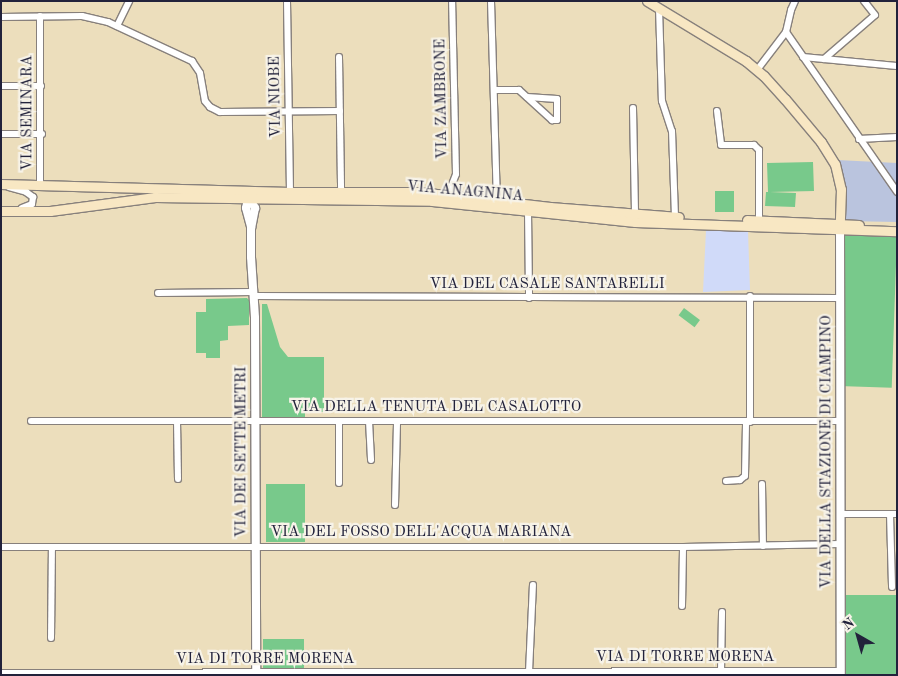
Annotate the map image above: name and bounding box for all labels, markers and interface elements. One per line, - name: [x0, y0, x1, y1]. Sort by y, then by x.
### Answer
- street label: VIA ZAMBRONE: [432, 39, 452, 159]
- street label: VIA SEMINARA: [19, 55, 37, 171]
- street label: VIA NIOBE: [266, 56, 286, 138]
- street label: VIA ANAGNINA: [406, 178, 524, 206]
- street label: VIA DEL CASALE SANTARELLI: [429, 276, 665, 294]
- street label: VIA DELLA STAZIONE DI CIAMPINO: [818, 315, 836, 589]
- street label: VIA DEI SETTE METRI: [233, 366, 251, 538]
- street label: VIA DELLA TENUTA DEL CASALOTTO: [291, 399, 581, 417]
- street label: VIA DEL FOSSO DELL'ACQUA MARIANA: [270, 524, 572, 542]
- north arrow: [833, 611, 883, 661]
- text: N: [840, 615, 857, 633]
- street label: VIA DI TORRE MORENA: [596, 649, 774, 667]
- street label: VIA DI TORRE MORENA: [176, 651, 354, 669]

